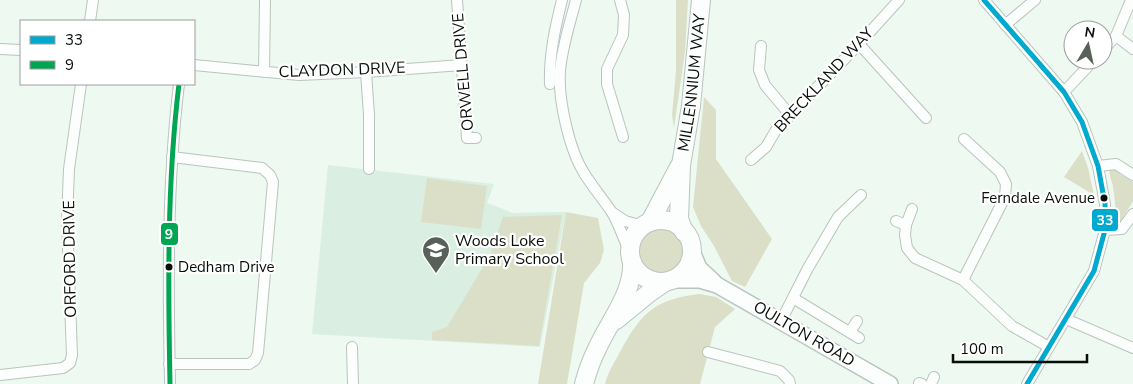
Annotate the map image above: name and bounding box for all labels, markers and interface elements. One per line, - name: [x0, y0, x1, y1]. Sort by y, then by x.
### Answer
- street label: ORWELL DRIVE: [447, 12, 479, 132]
- street label: MILLENNIUM WAY: [672, 12, 711, 153]
- legend: [20, 20, 195, 85]
- north arrow: [1063, 20, 1113, 70]
- street label: BRECKLAND WAY: [769, 22, 879, 137]
- text: N: [1083, 22, 1097, 43]
- text: 33: [65, 30, 83, 50]
- text: 9: [65, 55, 74, 75]
- street label: CLAYDON DRIVE: [278, 57, 406, 83]
- place label: Ferndale Avenue: [981, 188, 1095, 208]
- marker: Ferndale Avenue: [1099, 193, 1109, 203]
- street label: ORFORD DRIVE: [58, 200, 82, 318]
- line badge: 33: [1091, 208, 1119, 232]
- text: 33: [1097, 211, 1113, 230]
- line badge: 9: [160, 222, 179, 246]
- text: 9: [165, 225, 173, 244]
- place label: Woods Loke Primary School: [455, 230, 564, 270]
- school or university icon: Woods Loke Primary School: [421, 235, 451, 274]
- place label: Dedham Drive: [178, 257, 275, 277]
- marker: Dedham Drive: [164, 262, 174, 272]
- street label: OULTON ROAD: [749, 296, 859, 372]
- scale bar: [953, 332, 1087, 364]
- text: 100 m: [960, 339, 1004, 359]

